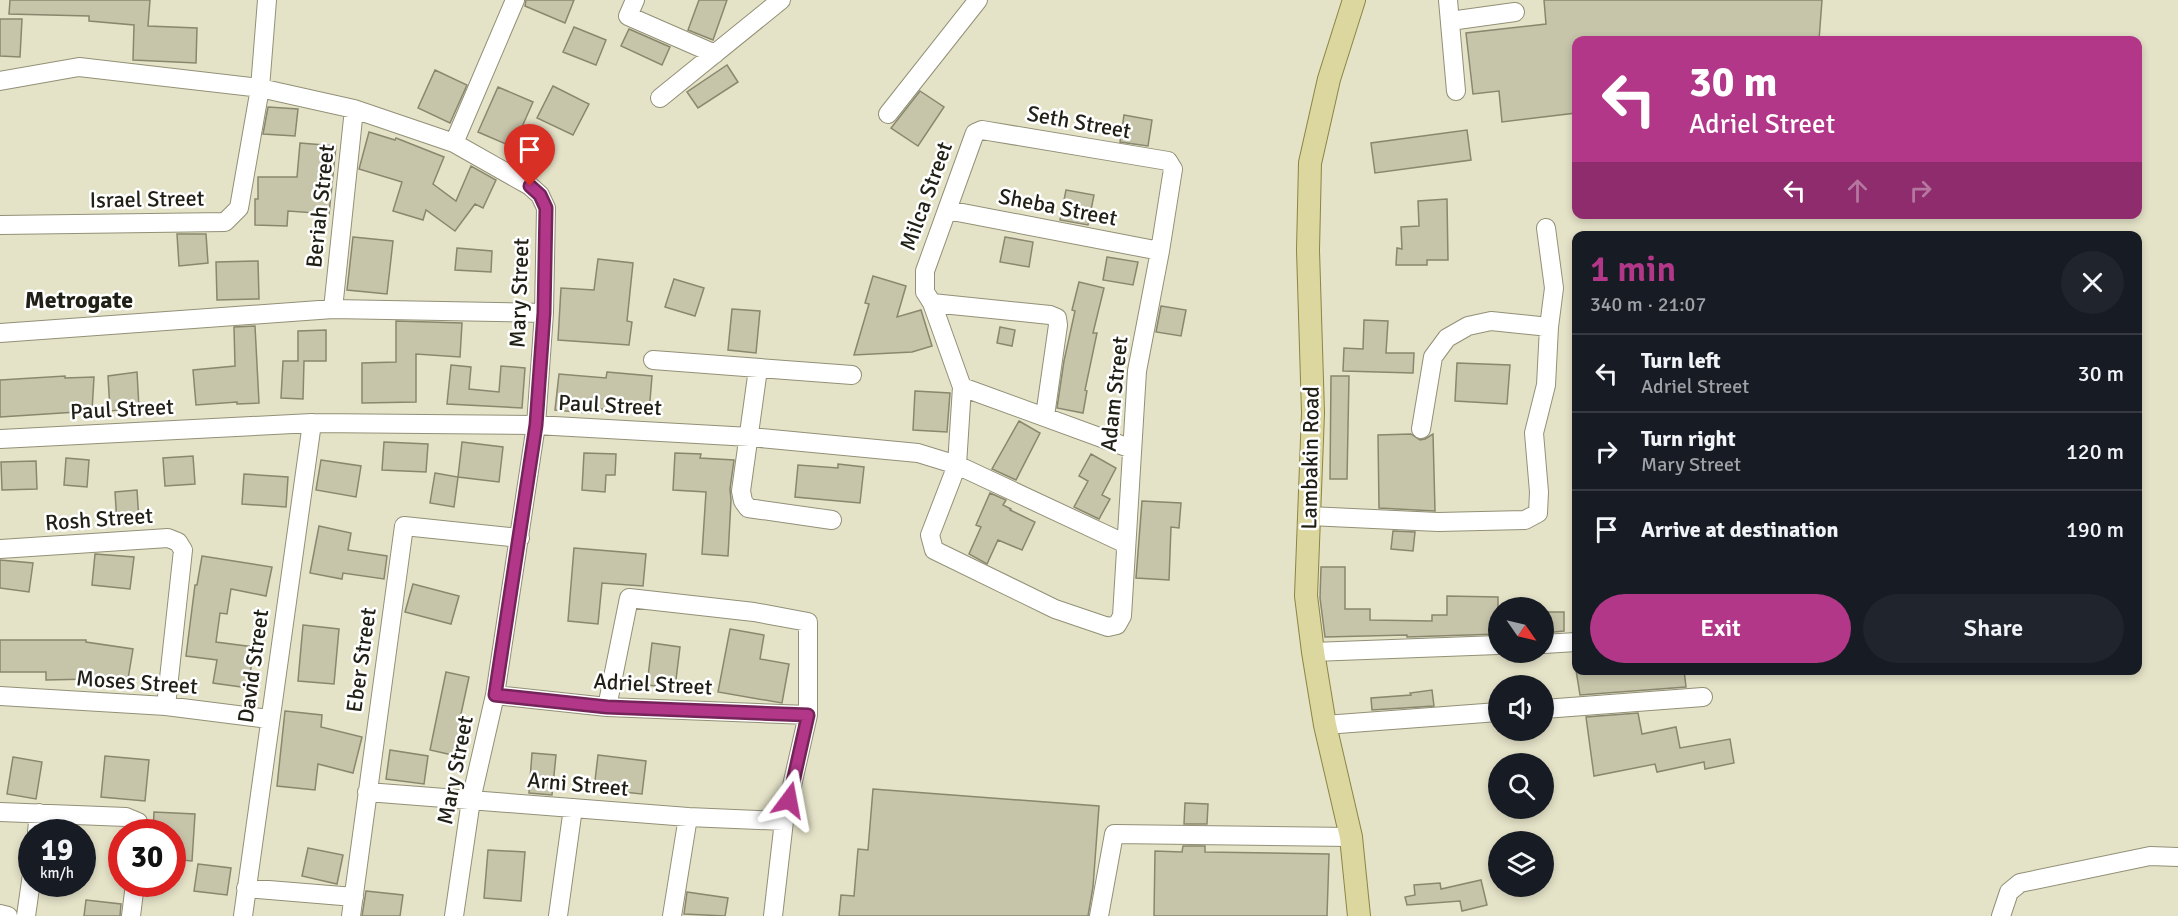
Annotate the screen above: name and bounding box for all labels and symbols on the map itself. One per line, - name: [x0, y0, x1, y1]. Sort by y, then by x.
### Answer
- street label: Seth Street: [1025, 100, 1133, 144]
- pin: [504, 124, 555, 186]
- street label: Milca Street: [894, 138, 958, 254]
- street label: Beriah Street: [300, 143, 340, 269]
- street label: Sheba Street: [996, 182, 1120, 232]
- street label: Israel Street: [89, 184, 205, 213]
- street label: Mary Street: [504, 237, 534, 348]
- district label: Metrogate: [25, 285, 133, 315]
- street label: Adam Street: [1095, 335, 1134, 453]
- street label: Lambakin Road: [1295, 386, 1325, 530]
- street label: Paul Street: [557, 389, 663, 421]
- street label: Paul Street: [69, 393, 175, 425]
- street label: Rosh Street: [44, 502, 154, 536]
- north arrow: [1488, 597, 1554, 663]
- street label: Eber Street: [340, 606, 382, 714]
- street label: David Street: [232, 607, 274, 725]
- street label: Moses Street: [75, 664, 199, 700]
- street label: Adriel Street: [593, 667, 713, 701]
- street label: Mary Street: [431, 713, 479, 827]
- street label: Arni Street: [526, 766, 630, 802]
- position arrow: [757, 768, 821, 832]
- speed limit sign: 30: [108, 819, 186, 897]

